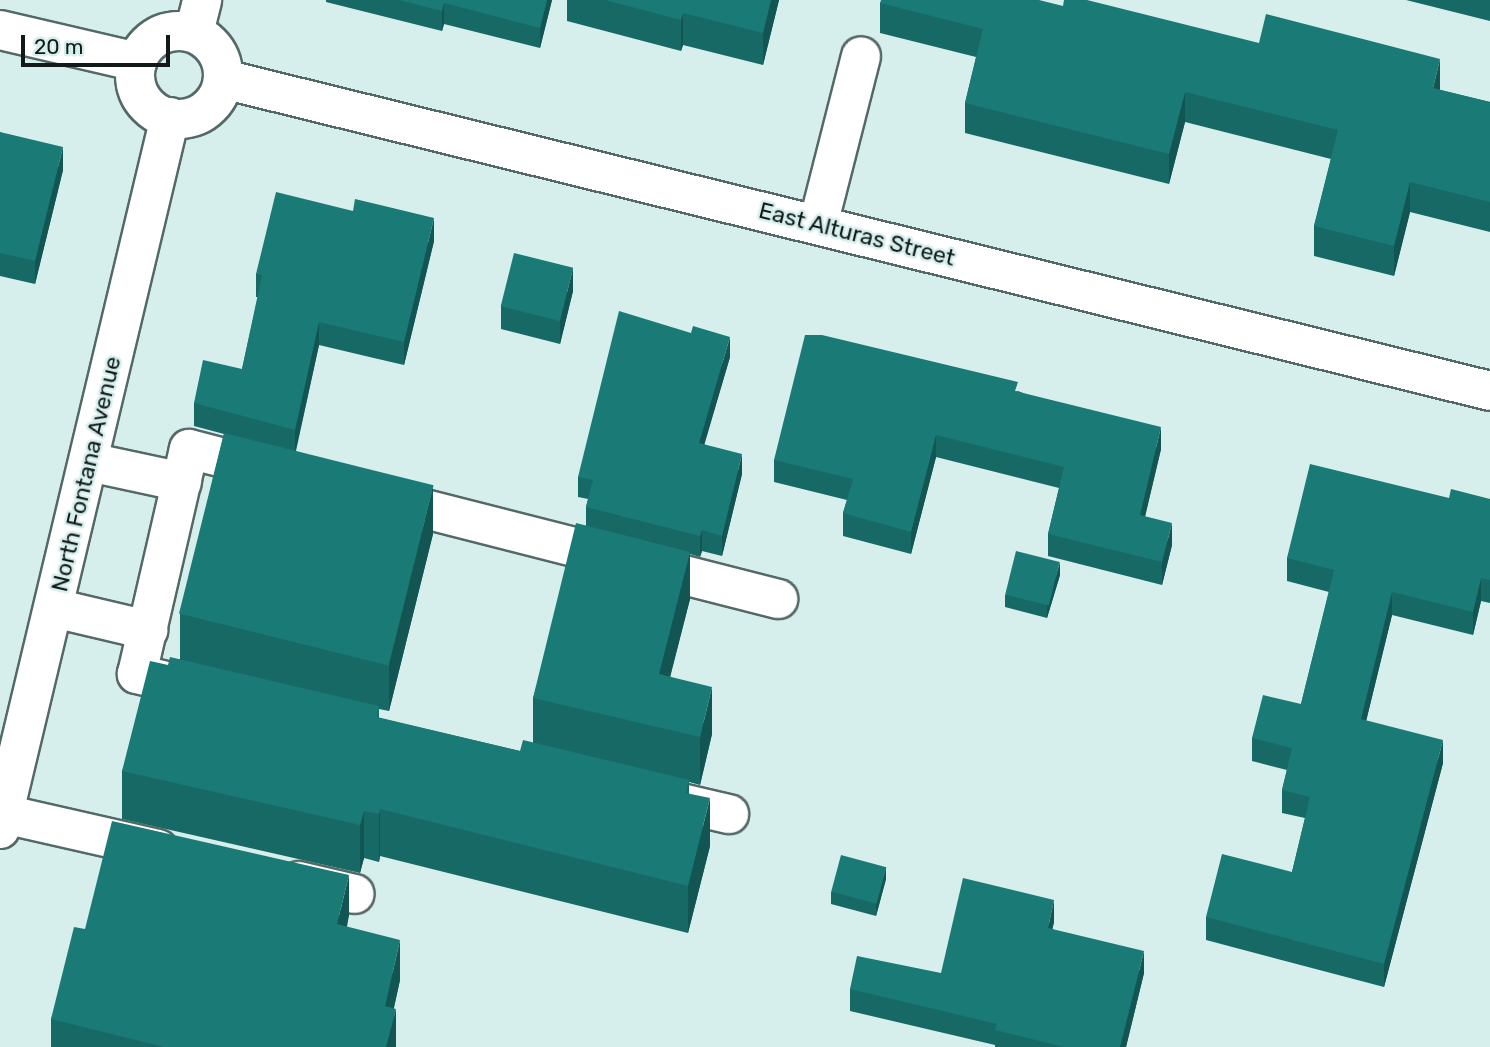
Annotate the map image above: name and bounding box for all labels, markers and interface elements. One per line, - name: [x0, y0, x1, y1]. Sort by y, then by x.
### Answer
- scale bar: [24, 21, 173, 65]
- text: 20 m: [34, 34, 83, 59]
- street label: East Alturas Street: [756, 196, 958, 272]
- street label: North Fontana Avenue: [45, 353, 127, 595]

